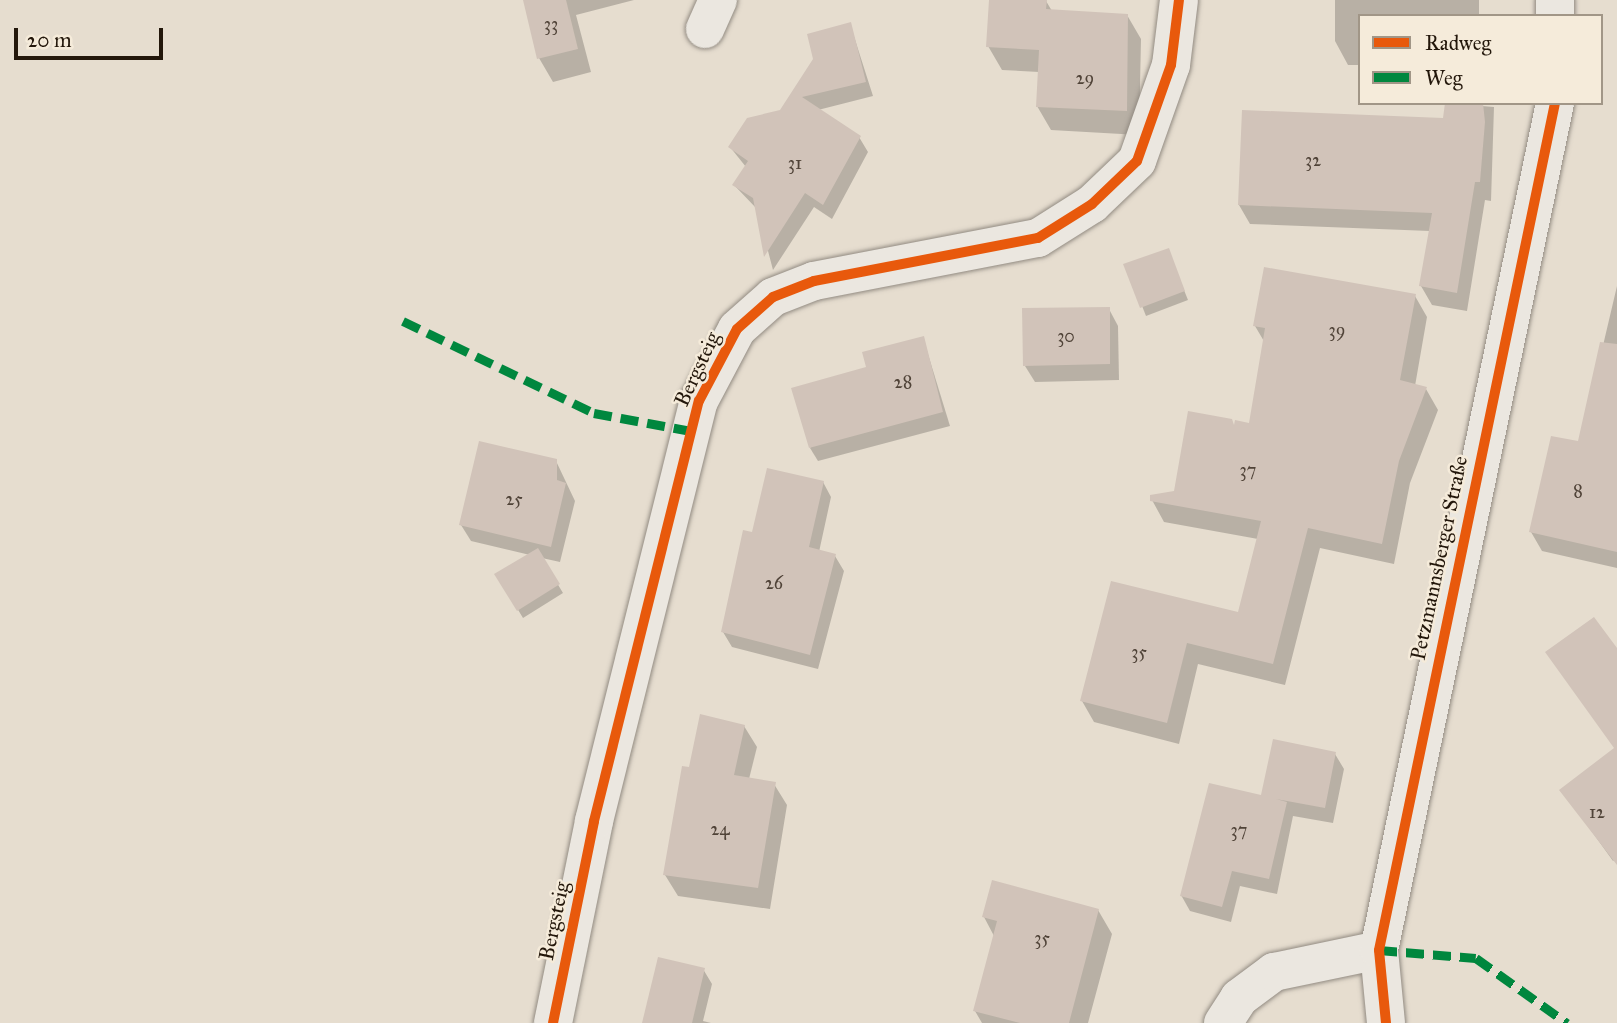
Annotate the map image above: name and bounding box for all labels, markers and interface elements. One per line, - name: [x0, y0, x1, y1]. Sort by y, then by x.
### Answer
- house number: 33: [544, 13, 558, 35]
- scale bar: [18, 14, 166, 58]
- legend: [1358, 14, 1603, 105]
- text: 20 m: [27, 27, 72, 53]
- text: Radweg: [1425, 30, 1491, 56]
- text: Weg: [1425, 65, 1463, 91]
- house number: 29: [1076, 67, 1094, 89]
- house number: 32: [1305, 149, 1321, 171]
- house number: 31: [788, 152, 802, 174]
- house number: 39: [1329, 319, 1345, 341]
- house number: 30: [1057, 325, 1075, 347]
- street label: Bergsteig: [669, 328, 725, 410]
- house number: 28: [894, 371, 912, 393]
- street label: Petzmannsberger Straße: [1405, 454, 1473, 662]
- house number: 37: [1240, 459, 1256, 481]
- house number: 8: [1573, 480, 1583, 502]
- house number: 25: [505, 488, 523, 510]
- house number: 26: [765, 572, 783, 594]
- house number: 35: [1131, 641, 1147, 663]
- house number: 12: [1589, 801, 1605, 823]
- house number: 24: [711, 818, 729, 840]
- house number: 37: [1231, 819, 1247, 841]
- street label: Bergsteig: [533, 879, 575, 963]
- house number: 35: [1034, 927, 1050, 949]

